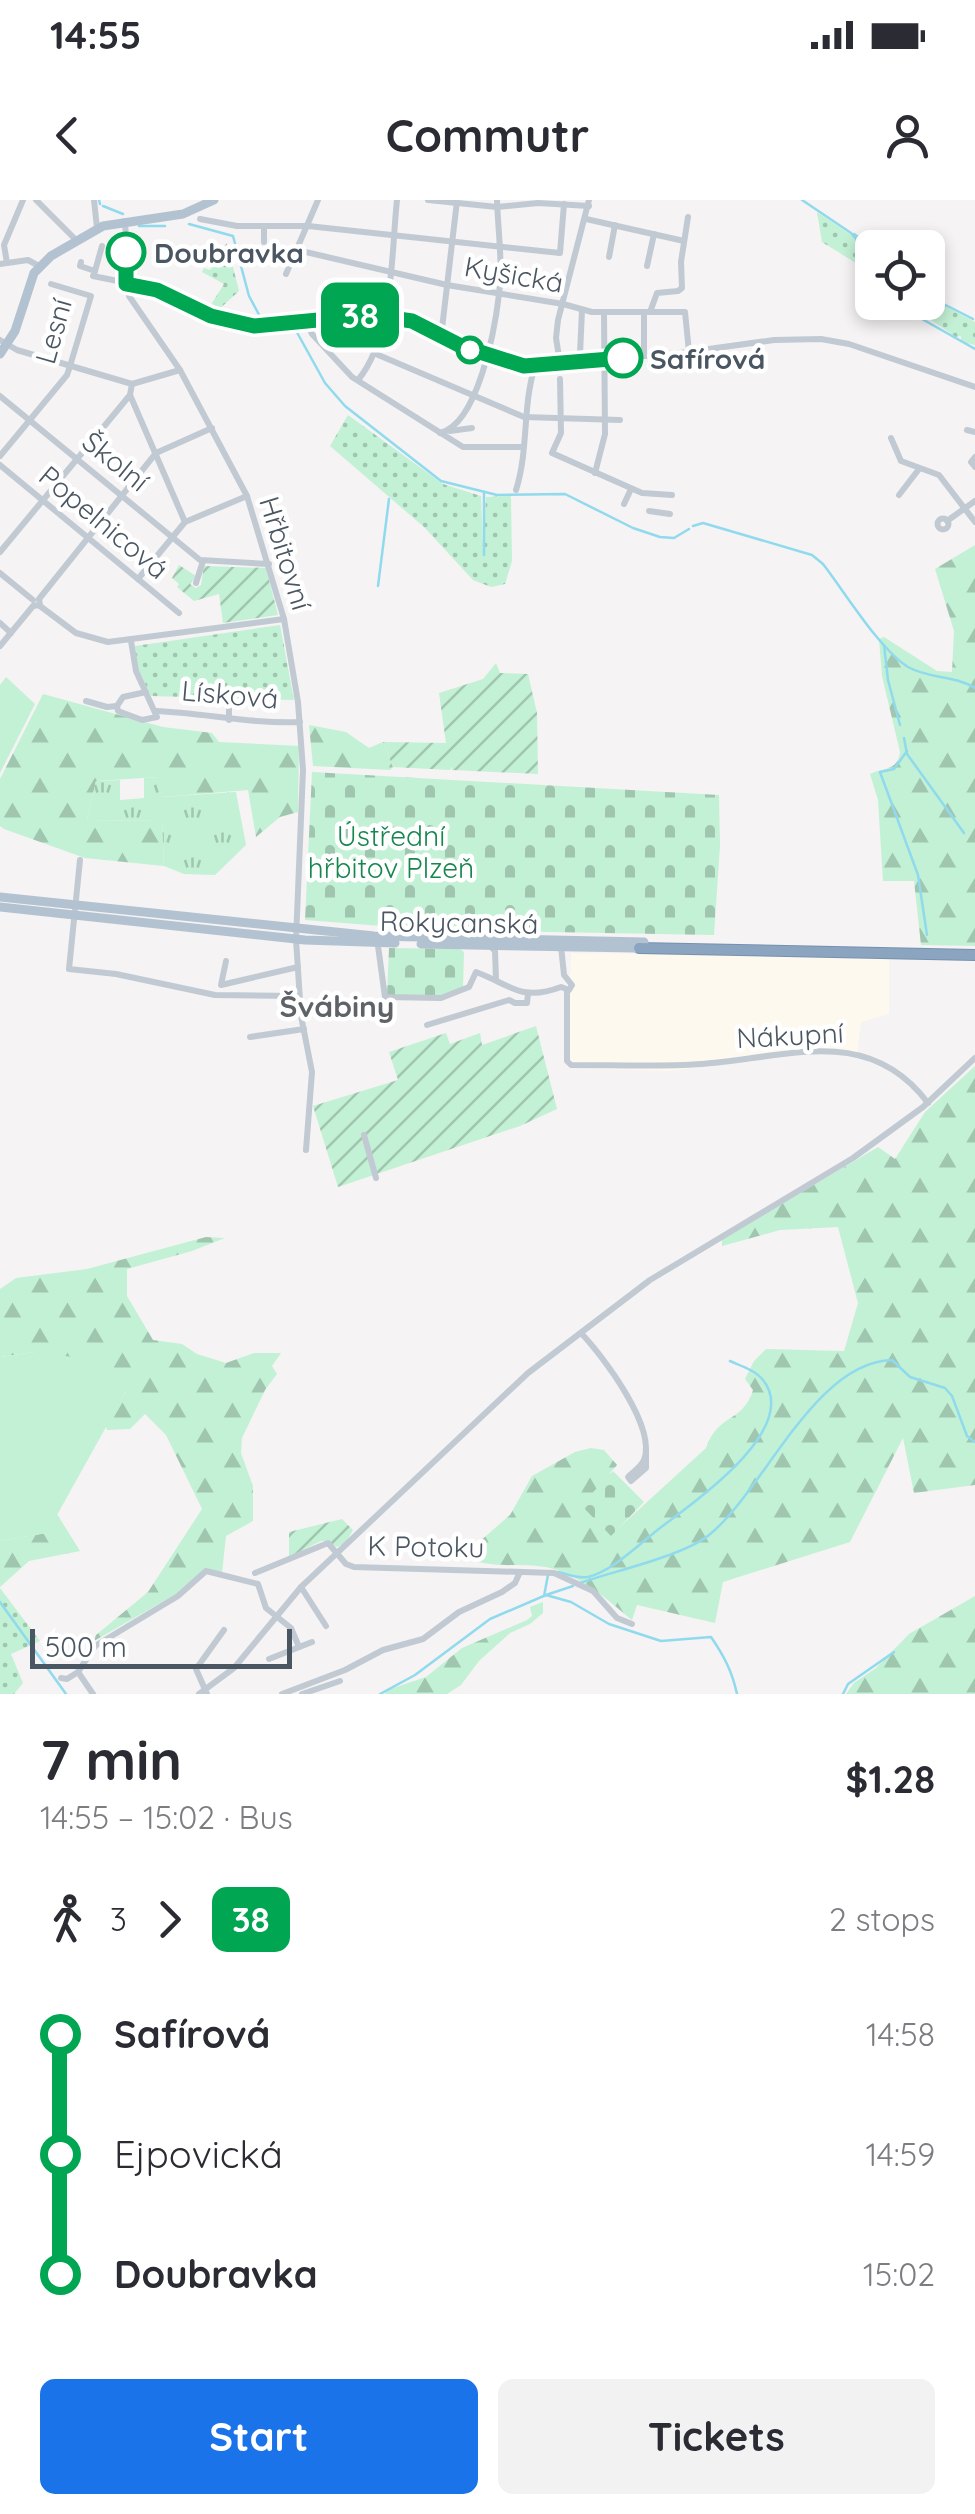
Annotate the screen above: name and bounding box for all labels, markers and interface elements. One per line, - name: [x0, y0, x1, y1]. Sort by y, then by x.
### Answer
- text: 14:55: [50, 11, 141, 59]
- text: Commutr: [386, 107, 589, 163]
- icon: back: [40, 108, 95, 163]
- icon: person: [880, 108, 935, 163]
- map controls: [855, 230, 945, 320]
- button: locate: [855, 230, 945, 320]
- marker: Doubravka: [107, 233, 145, 271]
- place label: Doubravka: [154, 235, 304, 270]
- street label: Kyšická: [462, 248, 566, 300]
- line badge: 38: [315, 282, 405, 348]
- text: 38: [341, 293, 379, 337]
- street label: Lesní: [27, 294, 79, 368]
- unlabelled marker: [457, 337, 483, 363]
- marker: Safírová: [604, 339, 642, 377]
- place label: Safírová: [650, 341, 765, 376]
- street label: Školní: [76, 424, 156, 498]
- street label: Popelnicová: [32, 458, 176, 586]
- street label: Hřbitovní: [252, 492, 320, 614]
- street label: Lísková: [180, 672, 280, 716]
- park label: Ústřední hřbitov Plzeň: [308, 818, 474, 885]
- street label: Rokycanská: [379, 903, 539, 941]
- district label: Švábiny: [280, 987, 394, 1025]
- street label: Nákupní: [736, 1015, 844, 1055]
- street label: K Potoku: [367, 1527, 485, 1565]
- scale bar: [30, 1624, 292, 1668]
- text: 500 m: [45, 1629, 127, 1664]
- text: 7 min: [40, 1725, 182, 1794]
- text: $1.28: [846, 1755, 935, 1803]
- text: 14:55 – 15:02 · Bus: [40, 1797, 293, 1837]
- icon: walk: [40, 1892, 95, 1947]
- icon: forward: [142, 1892, 197, 1947]
- text: 38: [232, 1897, 270, 1941]
- text: 3: [110, 1899, 127, 1939]
- text: 2 stops: [829, 1899, 935, 1939]
- text: Safírová: [114, 2010, 270, 2058]
- text: 14:58: [866, 2014, 935, 2054]
- text: Ejpovická: [114, 2130, 283, 2178]
- text: 14:59: [865, 2134, 935, 2174]
- text: Doubravka: [114, 2250, 318, 2298]
- text: 15:02: [863, 2254, 935, 2294]
- button: Start: [40, 2379, 478, 2494]
- button: Tickets: [498, 2379, 935, 2494]

